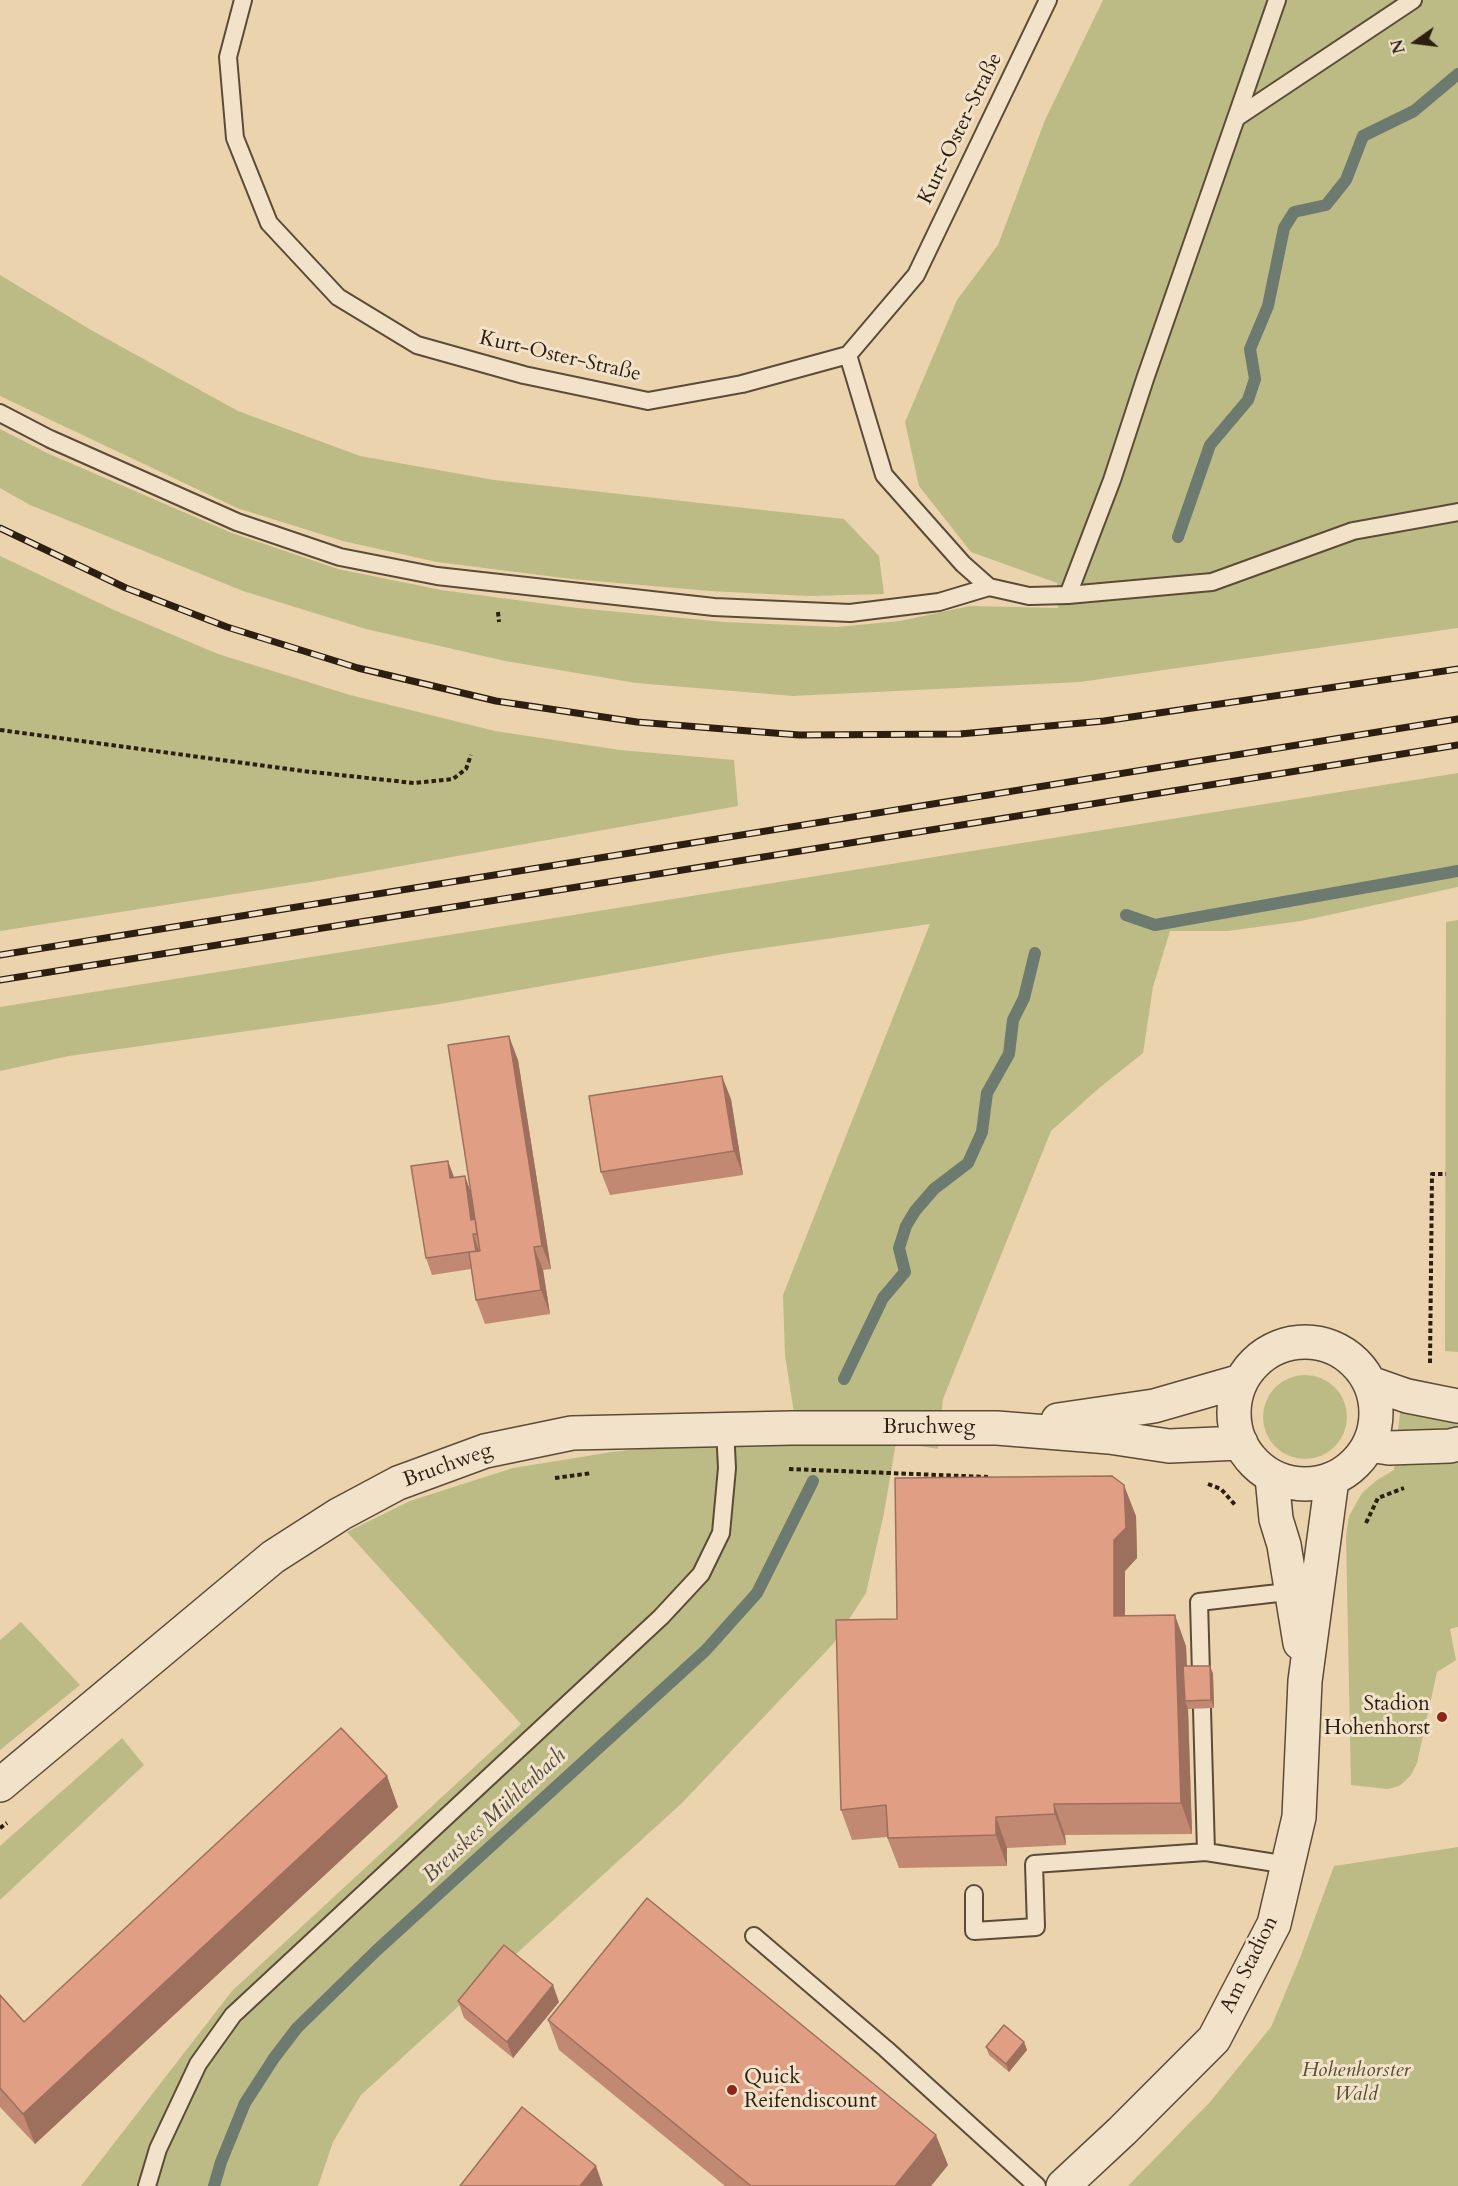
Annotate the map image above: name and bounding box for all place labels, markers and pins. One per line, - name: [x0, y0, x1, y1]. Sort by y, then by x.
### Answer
- place label: Stadion Hohenhorst: [1324, 1692, 1430, 1742]
- marker: Stadion Hohenhorst: [1435, 1710, 1449, 1724]
- place label: Quick Reifendiscount: [744, 2065, 877, 2115]
- marker: Quick Reifendiscount: [725, 2083, 739, 2097]

